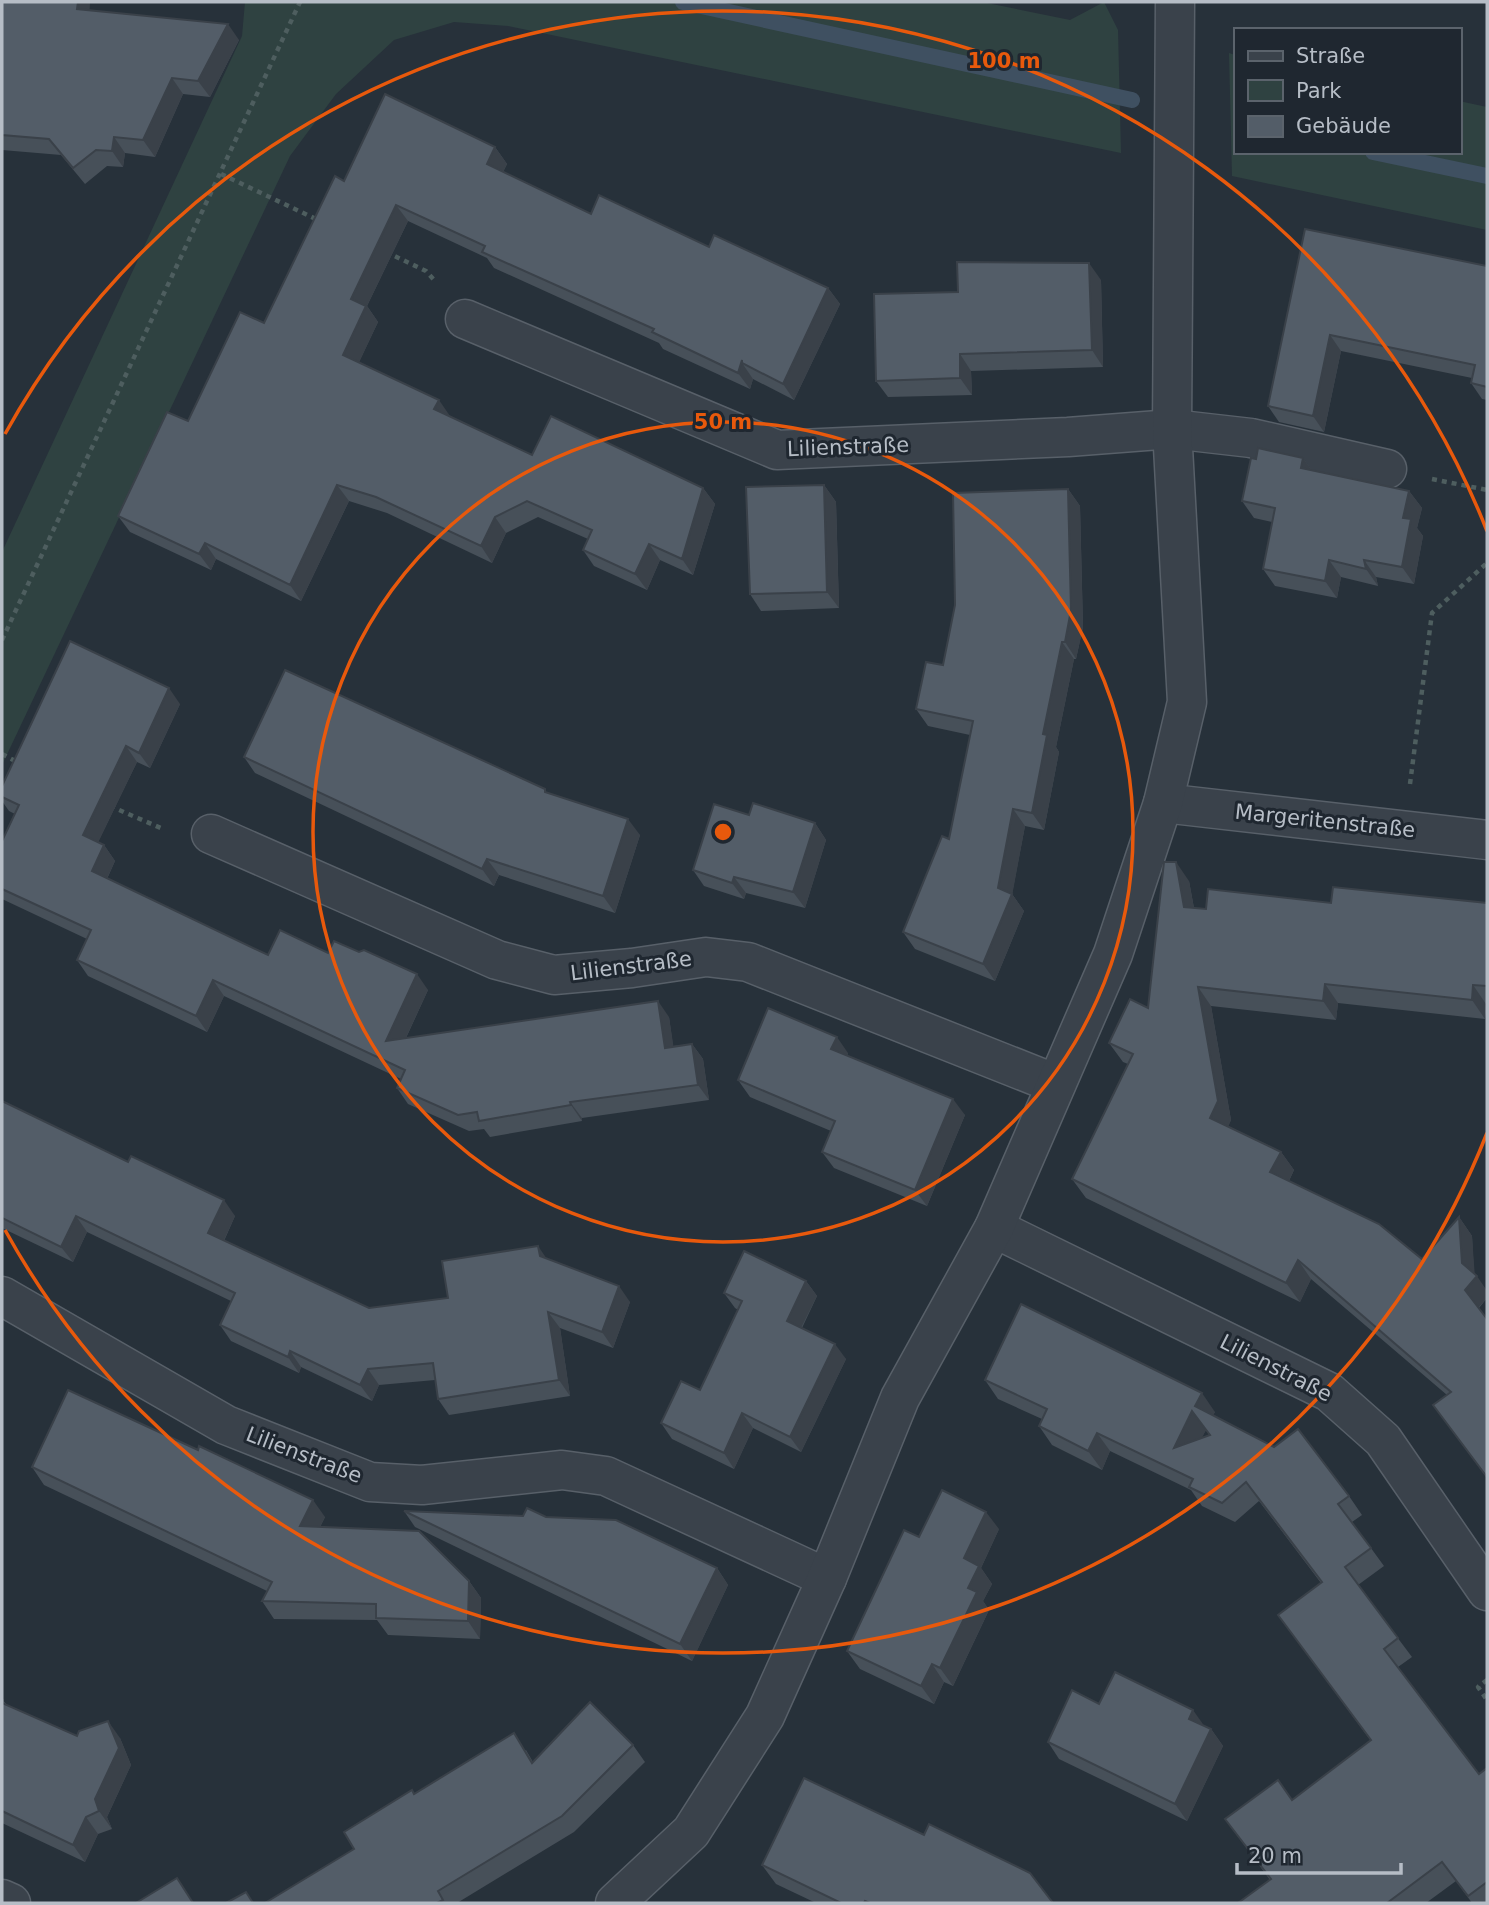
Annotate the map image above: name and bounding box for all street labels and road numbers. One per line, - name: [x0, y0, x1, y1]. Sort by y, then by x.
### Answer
- street label: Lilienstraße: [786, 433, 910, 461]
- street label: Margeritenstraße: [1234, 800, 1416, 842]
- street label: Lilienstraße: [569, 947, 693, 985]
- street label: Lilienstraße: [1216, 1330, 1336, 1406]
- street label: Lilienstraße: [243, 1422, 365, 1488]

